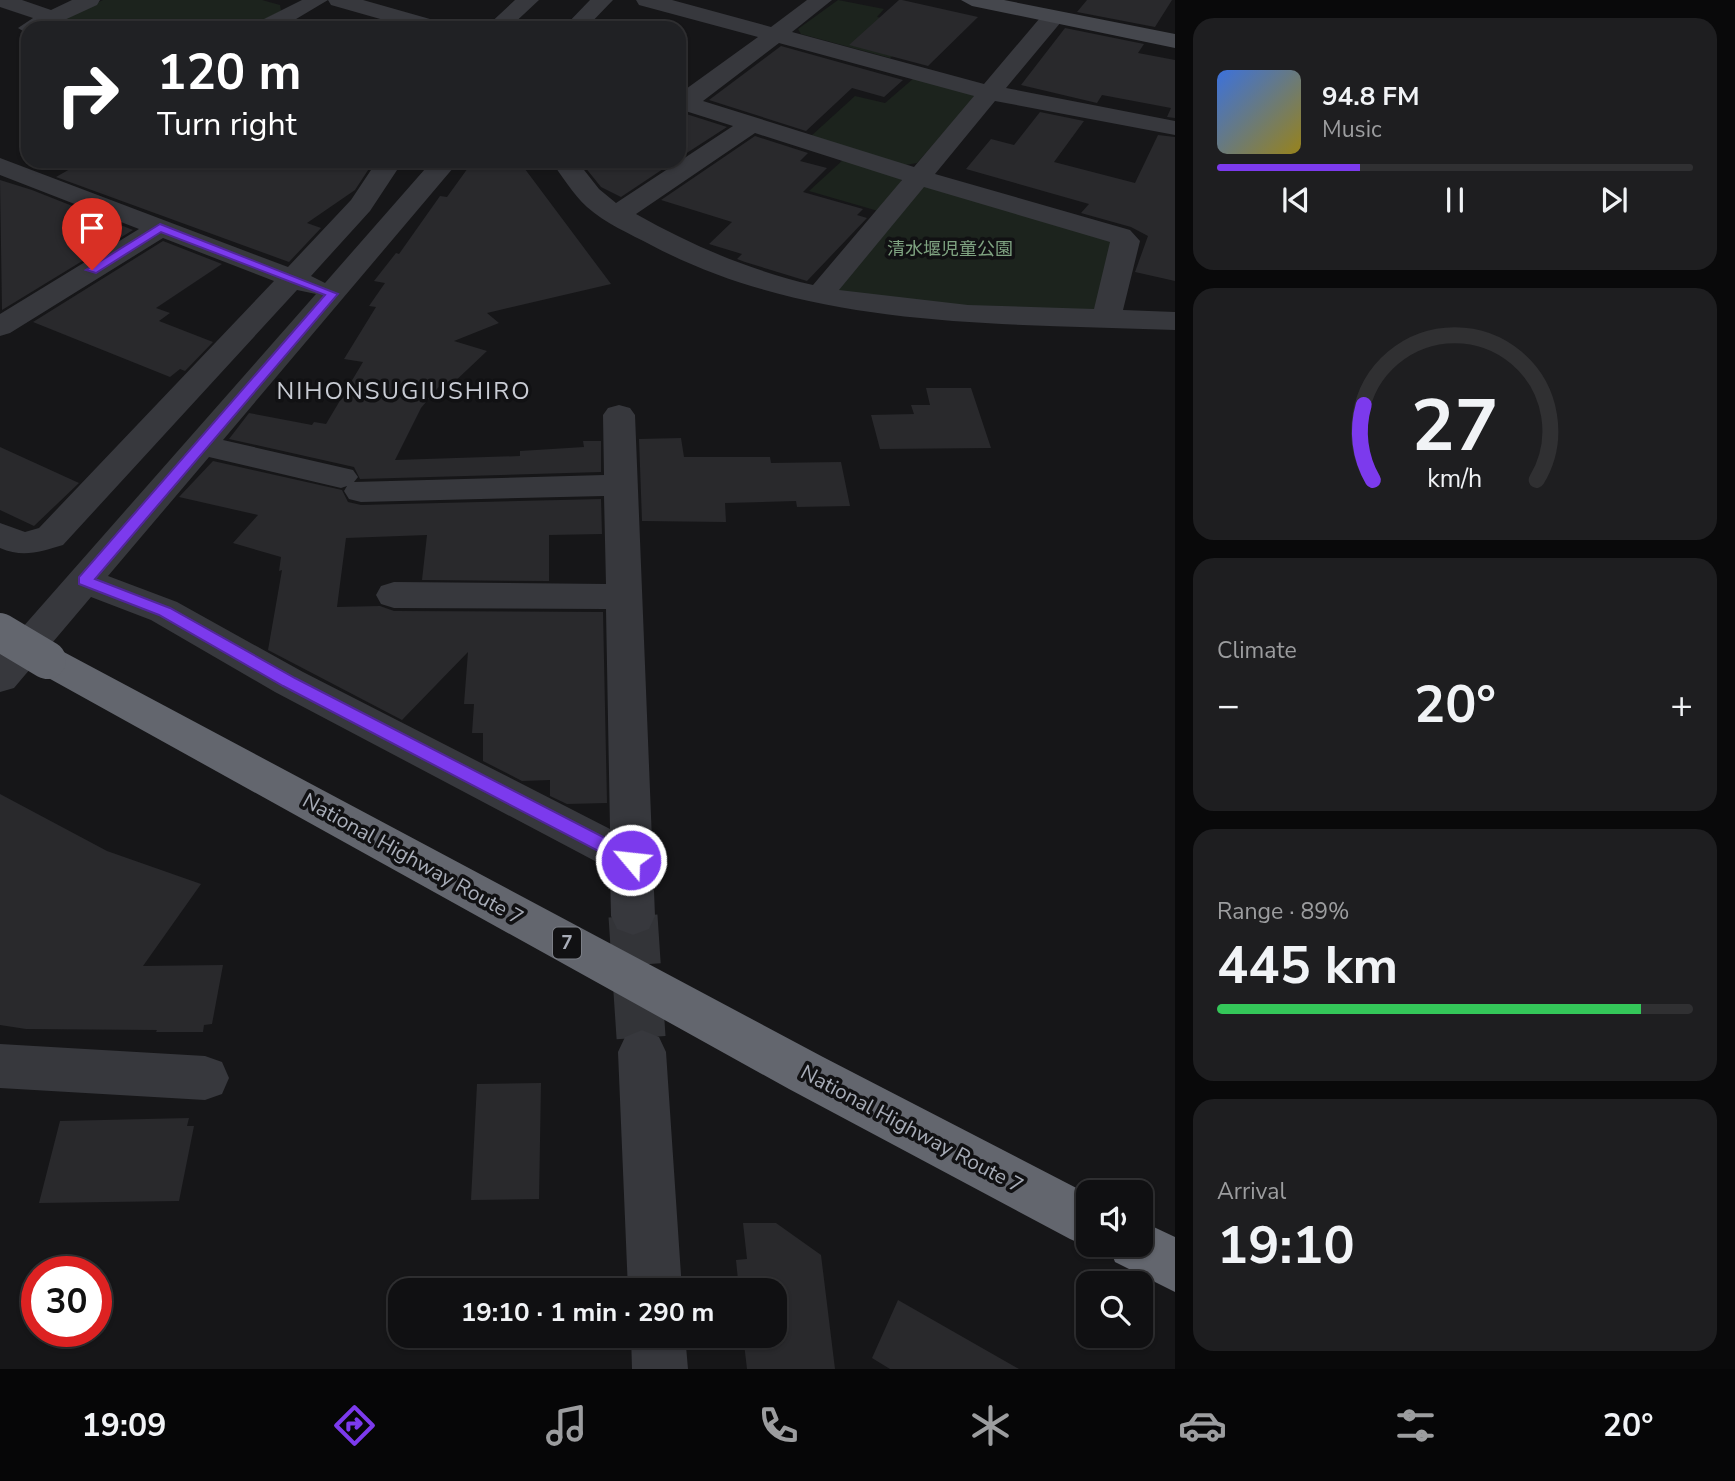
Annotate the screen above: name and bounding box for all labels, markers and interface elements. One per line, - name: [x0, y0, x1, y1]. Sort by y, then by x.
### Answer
- text: 120 m: [157, 39, 301, 106]
- icon: right: [42, 49, 133, 140]
- text: 94.8 FM: [1322, 79, 1419, 114]
- text: Turn right: [157, 103, 297, 146]
- text: Music: [1322, 114, 1382, 145]
- icon: previous: [1277, 181, 1315, 219]
- icon: pause: [1436, 181, 1474, 219]
- icon: next: [1595, 181, 1633, 219]
- pin: [62, 198, 122, 270]
- icon: arrive: [73, 209, 111, 247]
- park label: 清水堰児童公園: [887, 237, 1013, 261]
- district label: NIHONSUGIUSHIRO: [276, 375, 532, 407]
- text: 27: [1411, 377, 1499, 477]
- text: km/h: [1427, 462, 1483, 496]
- text: Climate: [1217, 635, 1297, 666]
- text: 20°: [1414, 669, 1496, 740]
- text: −: [1217, 680, 1240, 731]
- text: +: [1670, 680, 1693, 731]
- street label: National Highway Route 7: [298, 786, 528, 932]
- position arrow: [594, 823, 668, 897]
- text: Range · 89%: [1217, 896, 1349, 927]
- road number: 7: [553, 928, 581, 959]
- text: 445 km: [1217, 930, 1398, 1001]
- street label: National Highway Route 7: [796, 1058, 1028, 1200]
- text: Arrival: [1217, 1176, 1286, 1207]
- map controls: [1076, 1180, 1153, 1348]
- button: sound: [1076, 1180, 1153, 1257]
- text: 19:10: [1217, 1210, 1355, 1281]
- speed limit sign: 30: [21, 1256, 112, 1347]
- button: search: [1076, 1271, 1153, 1348]
- text: 19:10 · 1 min · 290 m: [461, 1295, 714, 1330]
- icon: directions: [330, 1401, 379, 1450]
- icon: music: [542, 1401, 591, 1450]
- icon: phone: [754, 1401, 803, 1450]
- icon: climate: [966, 1401, 1015, 1450]
- icon: car: [1178, 1401, 1227, 1450]
- icon: filters: [1391, 1401, 1440, 1450]
- text: 19:09: [82, 1404, 166, 1447]
- text: 20°: [1603, 1404, 1653, 1447]

